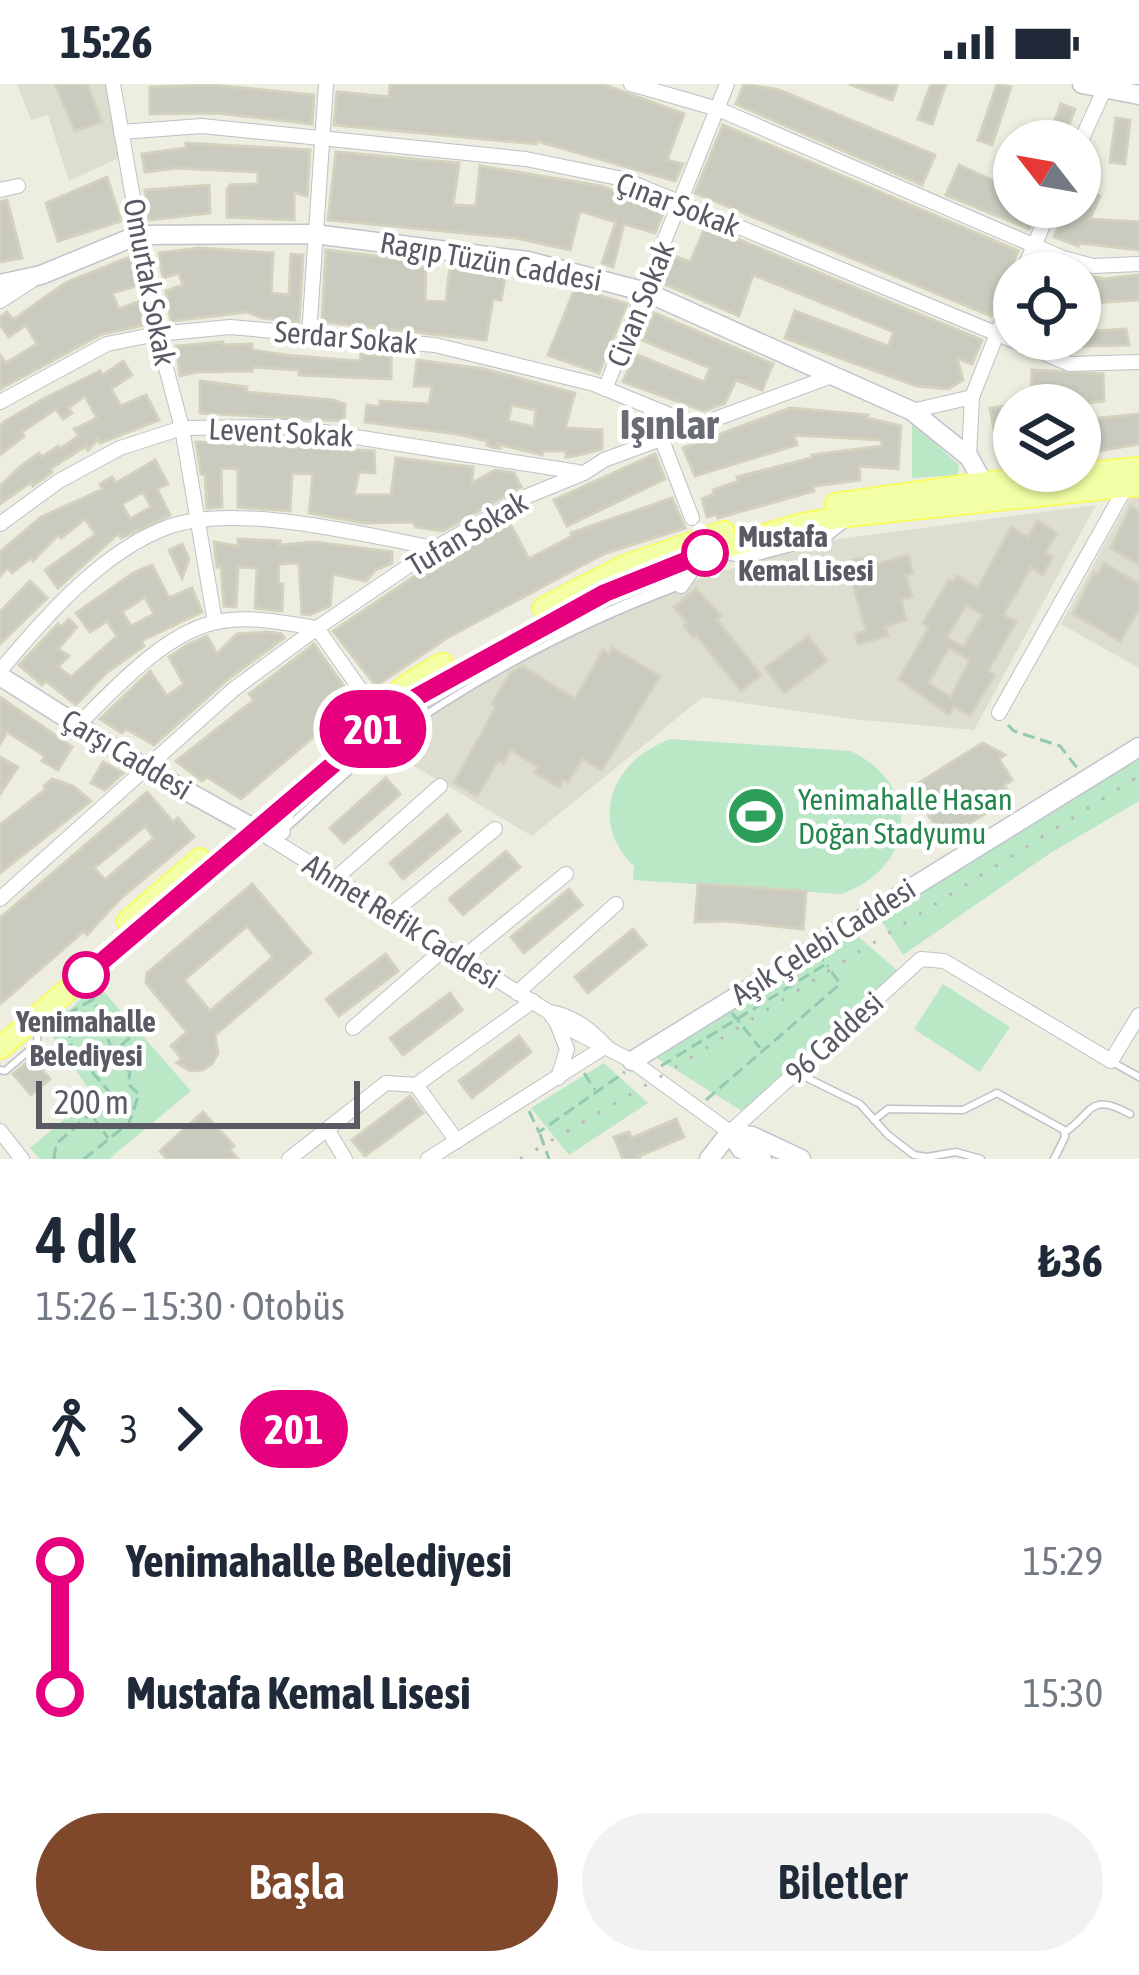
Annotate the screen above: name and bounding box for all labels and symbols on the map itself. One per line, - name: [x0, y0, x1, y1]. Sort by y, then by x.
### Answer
- north arrow: [993, 120, 1101, 228]
- street label: Çınar Sokak: [612, 165, 744, 243]
- street label: Omurtak Sokak: [117, 196, 183, 368]
- street label: Ragıp Tüzün Caddesi: [378, 225, 604, 297]
- street label: Civan Sokak: [599, 236, 681, 372]
- street label: Serdar Sokak: [273, 314, 419, 360]
- district label: Işınlar: [620, 400, 720, 448]
- street label: Levent Sokak: [208, 411, 354, 453]
- street label: Tufan Sokak: [401, 484, 533, 582]
- place label: Mustafa Kemal Lisesi: [738, 519, 874, 587]
- marker: Mustafa Kemal Lisesi: [683, 531, 727, 575]
- line badge: 201: [304, 690, 442, 768]
- street label: Çarşı Caddesi: [56, 702, 198, 806]
- place label: Yenimahalle Hasan Doğan Stadyumu: [798, 782, 1012, 850]
- sports icon: Yenimahalle Hasan Doğan Stadyumu: [725, 785, 787, 847]
- street label: Ahmet Refik Caddesi: [297, 847, 507, 995]
- street label: Aşık Çelebi Caddesi: [725, 871, 921, 1011]
- marker: Yenimahalle Belediyesi: [64, 953, 108, 997]
- street label: 96 Caddesi: [778, 984, 890, 1090]
- place label: Yenimahalle Belediyesi: [15, 1004, 156, 1072]
- scale bar: [36, 1075, 360, 1128]

